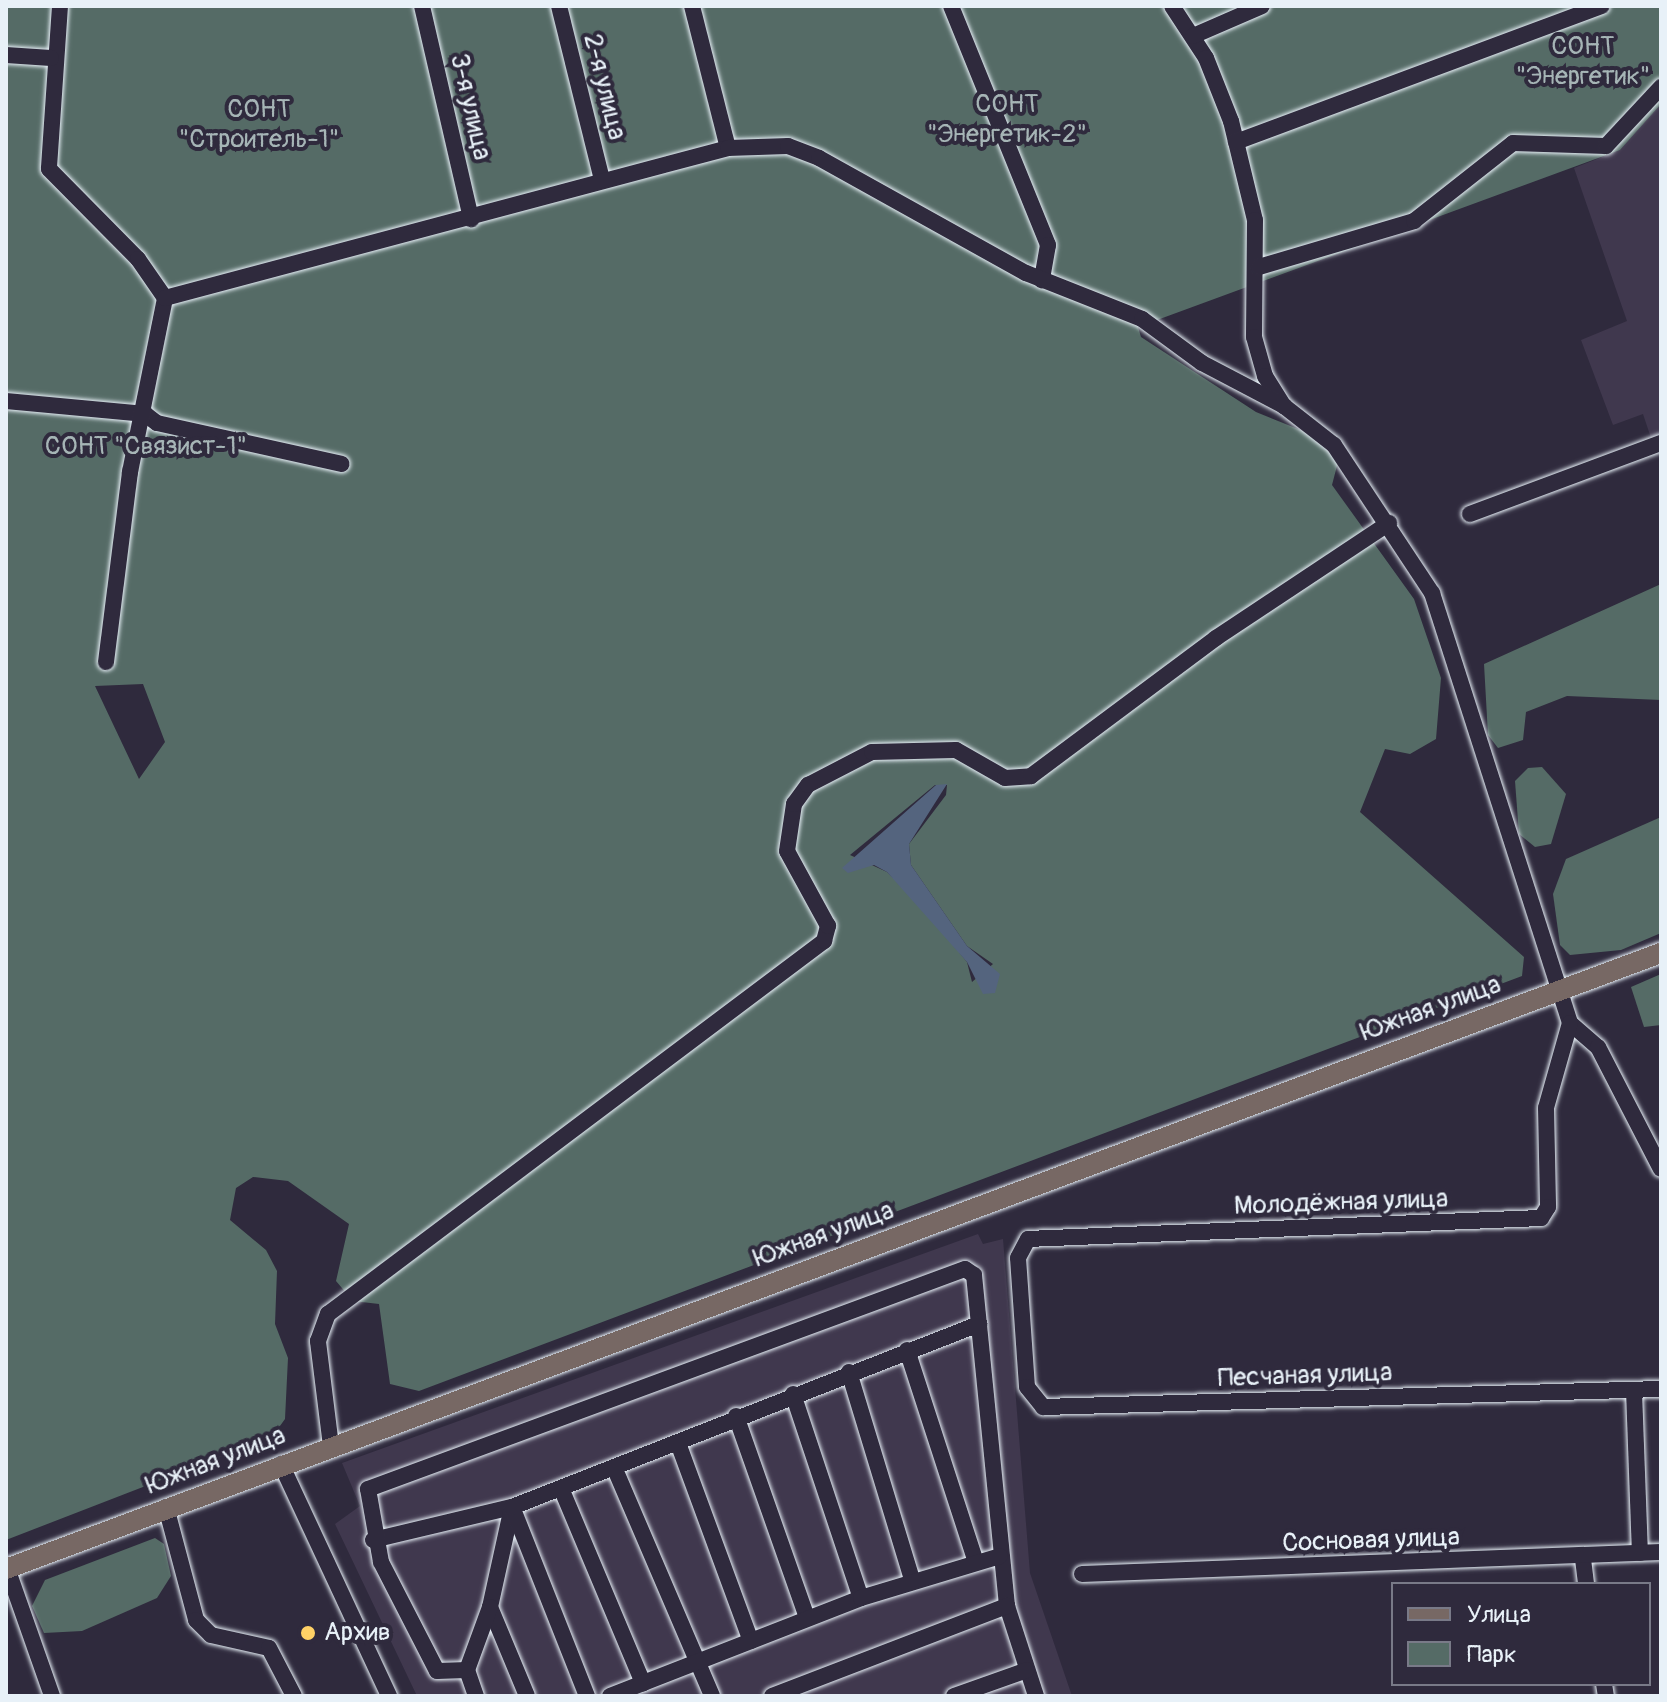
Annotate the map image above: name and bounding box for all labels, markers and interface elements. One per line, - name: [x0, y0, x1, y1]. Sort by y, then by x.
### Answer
- street label: 2-я улица: [576, 31, 632, 143]
- park label: СОНТ "Энергетик": [1516, 31, 1650, 92]
- street label: 3-я улица: [443, 51, 497, 163]
- park label: СОНТ "Энергетик-2": [927, 89, 1087, 150]
- park label: СОНТ "Строитель-1": [179, 94, 339, 156]
- park label: СОНТ "Связист-1": [45, 431, 247, 463]
- street label: Южная улица: [1357, 969, 1505, 1049]
- street label: Молодёжная улица: [1233, 1184, 1449, 1222]
- street label: Южная улица: [750, 1195, 898, 1275]
- street label: Песчаная улица: [1217, 1357, 1393, 1395]
- street label: Южная улица: [142, 1420, 290, 1502]
- street label: Сосновая улица: [1282, 1522, 1460, 1560]
- legend: [1391, 1582, 1651, 1686]
- text: Улица: [1467, 1600, 1531, 1629]
- place label: Архив: [324, 1617, 391, 1649]
- marker: Архив: [299, 1624, 317, 1642]
- text: Парк: [1467, 1640, 1516, 1669]

